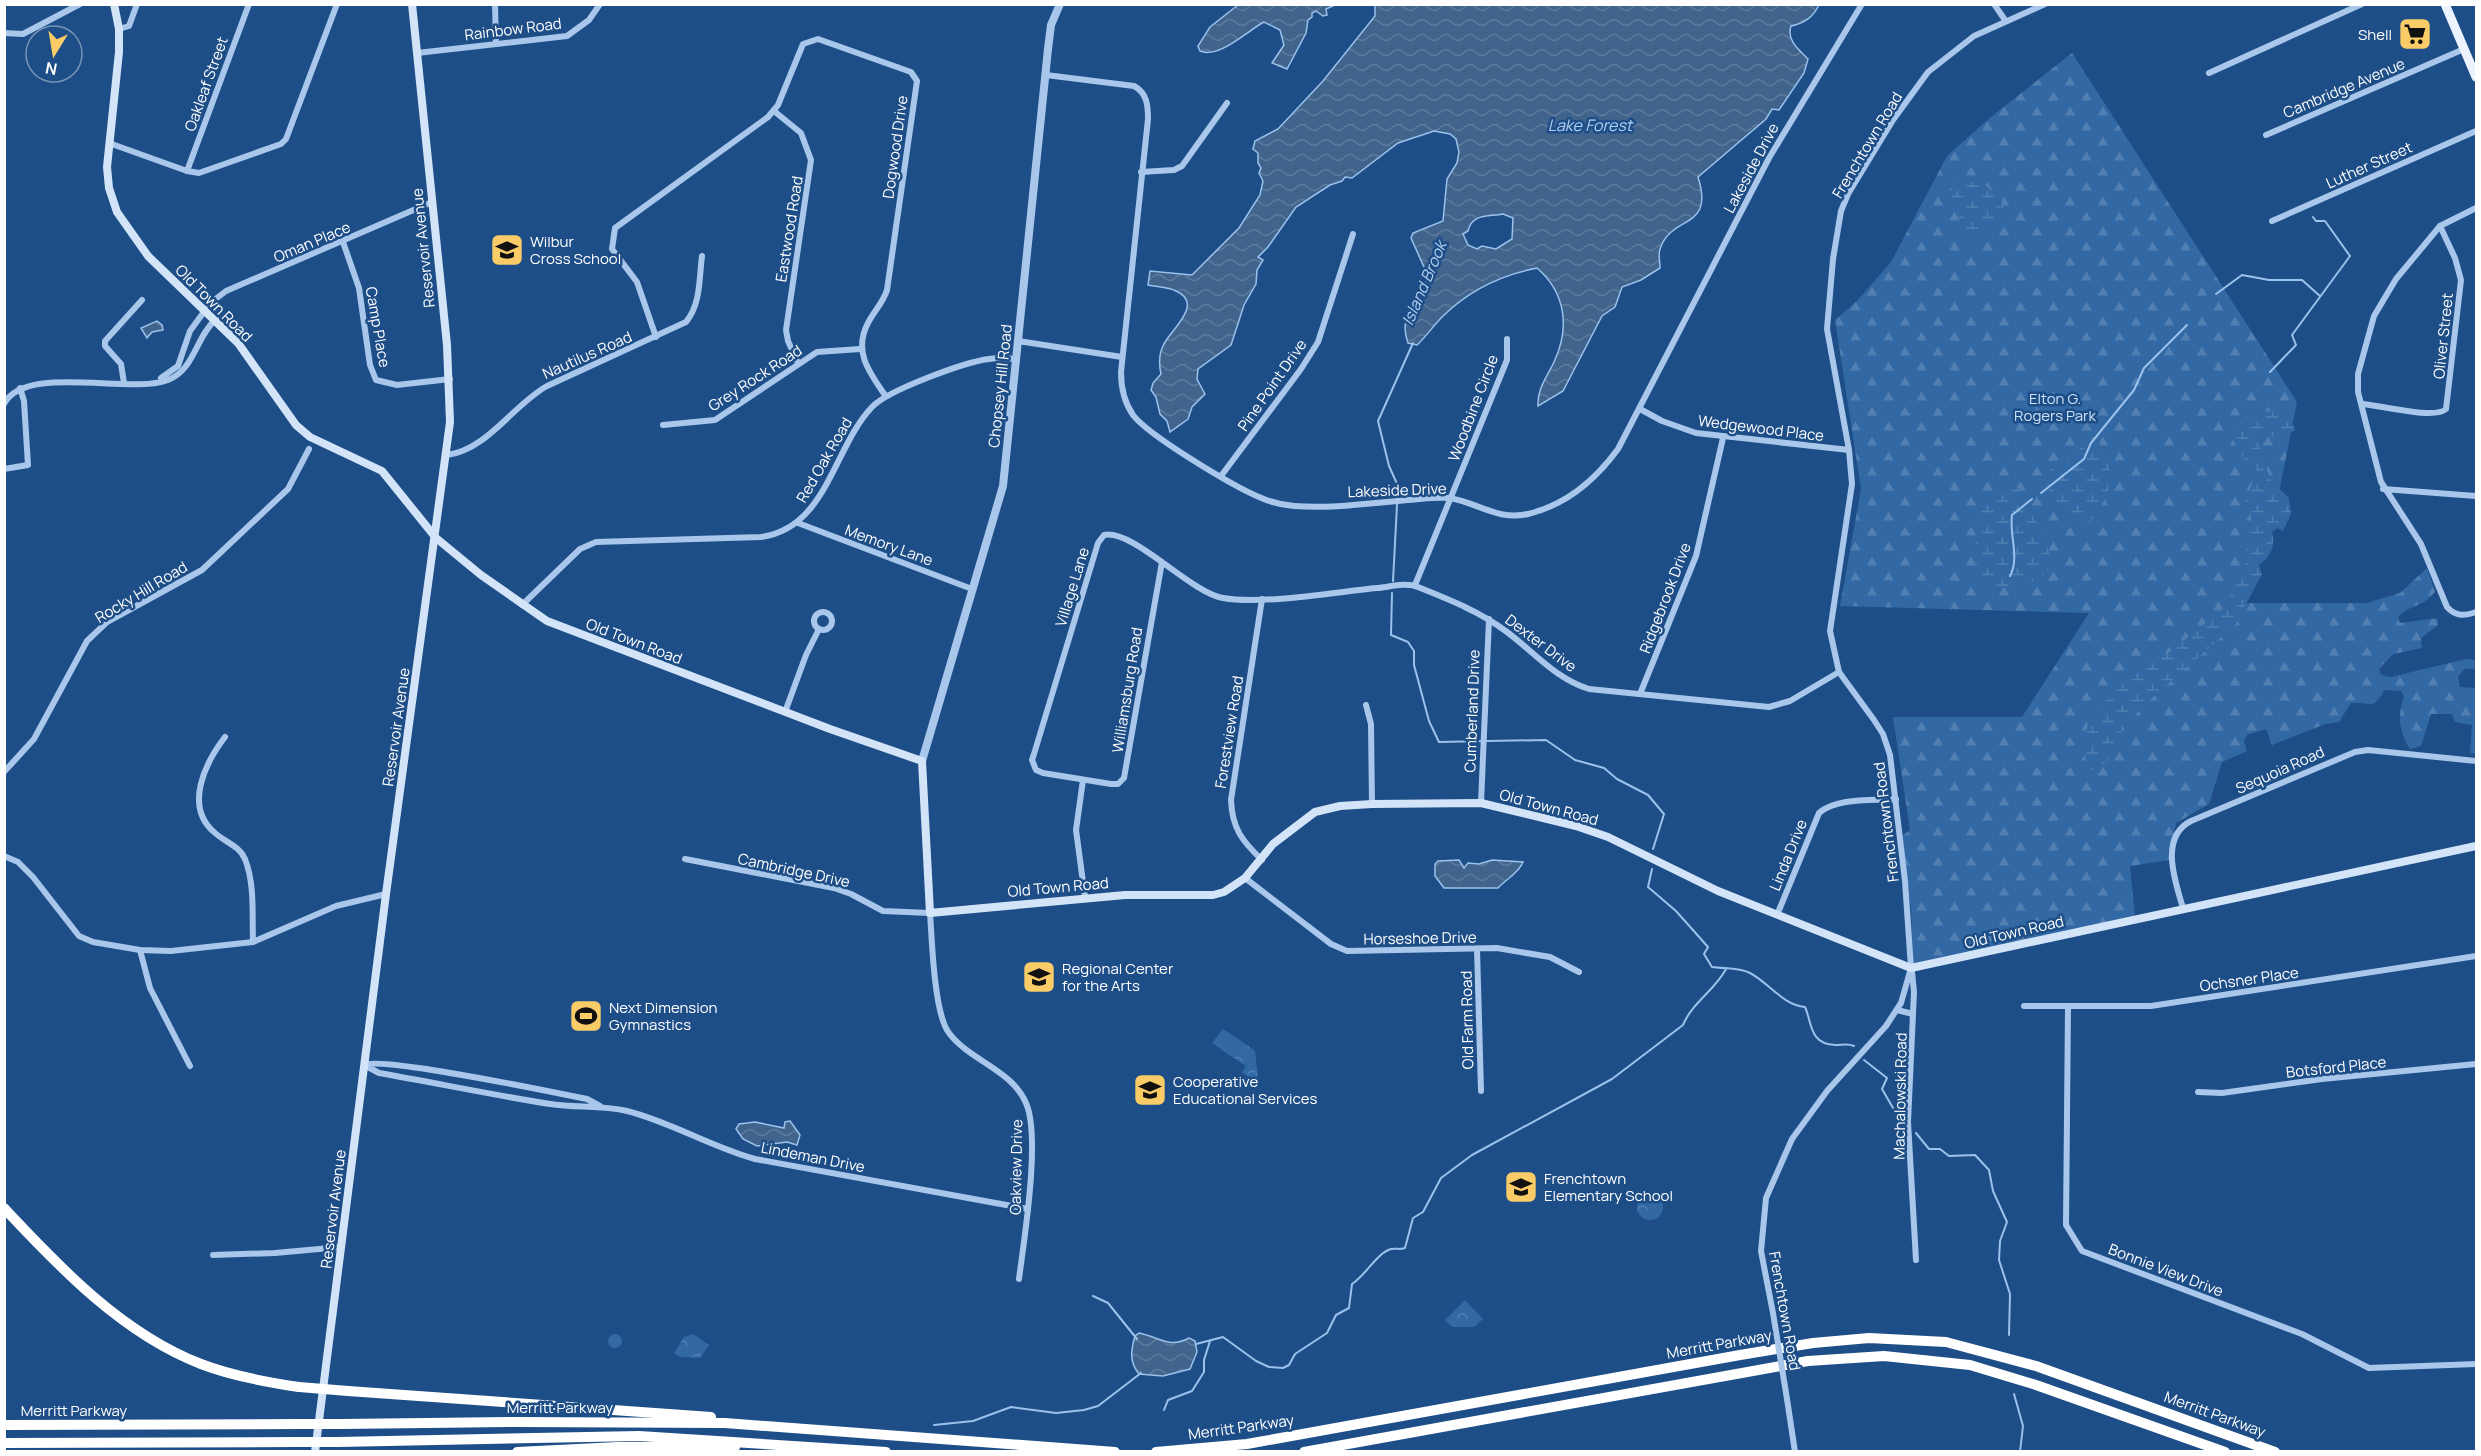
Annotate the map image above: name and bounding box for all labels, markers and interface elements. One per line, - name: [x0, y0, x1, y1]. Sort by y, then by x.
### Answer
- street label: Rainbow Road: [463, 13, 563, 45]
- supermarket icon: Shell: [2397, 16, 2433, 52]
- north arrow: [24, 24, 84, 84]
- place label: Shell: [2358, 24, 2392, 45]
- street label: Oakleaf Street: [179, 34, 233, 134]
- street label: Cambridge Avenue: [2280, 53, 2408, 123]
- text: N: [43, 57, 59, 81]
- street label: Frenchtown Road: [1827, 88, 1907, 202]
- street label: Dogwood Drive: [877, 94, 913, 200]
- water label: Lake Forest: [1548, 114, 1634, 136]
- street label: Lakeside Drive: [1718, 119, 1784, 217]
- street label: Luther Street: [2322, 137, 2416, 193]
- street label: Eastwood Road: [770, 174, 808, 284]
- street label: Reservoir Avenue: [406, 187, 440, 309]
- street label: Oman Place: [270, 216, 354, 268]
- place label: Wilbur Cross School: [530, 231, 621, 269]
- school or university icon: Wilbur Cross School: [489, 232, 525, 268]
- water label: Island Brook: [1396, 236, 1452, 328]
- street label: Old Town Road: [171, 260, 257, 346]
- street label: Camp Place: [361, 285, 395, 369]
- street label: Oliver Street: [2428, 292, 2458, 380]
- street label: Chopsey Hill Road: [983, 323, 1017, 449]
- street label: Nautilus Road: [539, 326, 635, 384]
- street label: Pine Point Drive: [1233, 335, 1312, 435]
- street label: Grey Rock Road: [704, 340, 806, 416]
- street label: Woodbine Circle: [1443, 351, 1503, 464]
- park label: Elton G. Rogers Park: [2014, 388, 2096, 426]
- street label: Wedgewood Place: [1697, 410, 1825, 446]
- street label: Red Oak Road: [791, 413, 857, 507]
- street label: Lakeside Drive: [1347, 478, 1447, 502]
- street label: Memory Lane: [842, 519, 936, 571]
- street label: Ridgebrook Drive: [1634, 539, 1696, 656]
- street label: Village Lane: [1050, 545, 1094, 629]
- street label: Rocky Hill Road: [91, 556, 191, 628]
- street label: Dexter Drive: [1501, 609, 1581, 677]
- street label: Old Town Road: [583, 613, 685, 669]
- street label: Williamsburg Road: [1107, 626, 1147, 754]
- street label: Cumberland Drive: [1459, 649, 1485, 773]
- street label: Reservoir Avenue: [377, 666, 415, 788]
- street label: Forestview Road: [1210, 674, 1248, 790]
- street label: Sequoia Road: [2232, 741, 2328, 799]
- street label: Frenchtown Road: [1868, 761, 1904, 883]
- street label: Old Town Road: [1497, 784, 1601, 830]
- street label: Linda Drive: [1764, 816, 1812, 894]
- street label: Cambridge Drive: [736, 848, 852, 892]
- street label: Old Town Road: [1007, 872, 1109, 902]
- street label: Old Town Road: [1962, 910, 2066, 954]
- street label: Horseshoe Drive: [1363, 927, 1477, 949]
- place label: Regional Center for the Arts: [1062, 958, 1174, 996]
- school or university icon: Regional Center for the Arts: [1021, 959, 1057, 995]
- street label: Ochsner Place: [2198, 962, 2300, 996]
- street label: Old Farm Road: [1456, 971, 1478, 1069]
- place label: Next Dimension Gymnastics: [609, 997, 718, 1035]
- sports icon: Next Dimension Gymnastics: [568, 998, 604, 1034]
- street label: Machalowski Road: [1888, 1032, 1912, 1160]
- street label: Botsford Place: [2285, 1051, 2387, 1083]
- place label: Cooperative Educational Services: [1173, 1071, 1317, 1109]
- school or university icon: Cooperative Educational Services: [1132, 1072, 1168, 1108]
- street label: Oakview Drive: [1005, 1119, 1027, 1215]
- street label: Lindeman Drive: [759, 1137, 867, 1177]
- street label: Reservoir Avenue: [315, 1148, 351, 1270]
- place label: Frenchtown Elementary School: [1544, 1168, 1673, 1206]
- school or university icon: Frenchtown Elementary School: [1503, 1169, 1539, 1205]
- street label: Bonnie View Drive: [2106, 1238, 2227, 1302]
- street label: Frenchtown Road: [1764, 1250, 1806, 1372]
- street label: Merritt Parkway: [1665, 1324, 1773, 1364]
- street label: Merritt Parkway: [2161, 1386, 2269, 1442]
- street label: Merritt Parkway: [507, 1397, 613, 1418]
- street label: Merritt Parkway: [21, 1400, 127, 1421]
- street label: Merritt Parkway: [1187, 1409, 1295, 1445]

